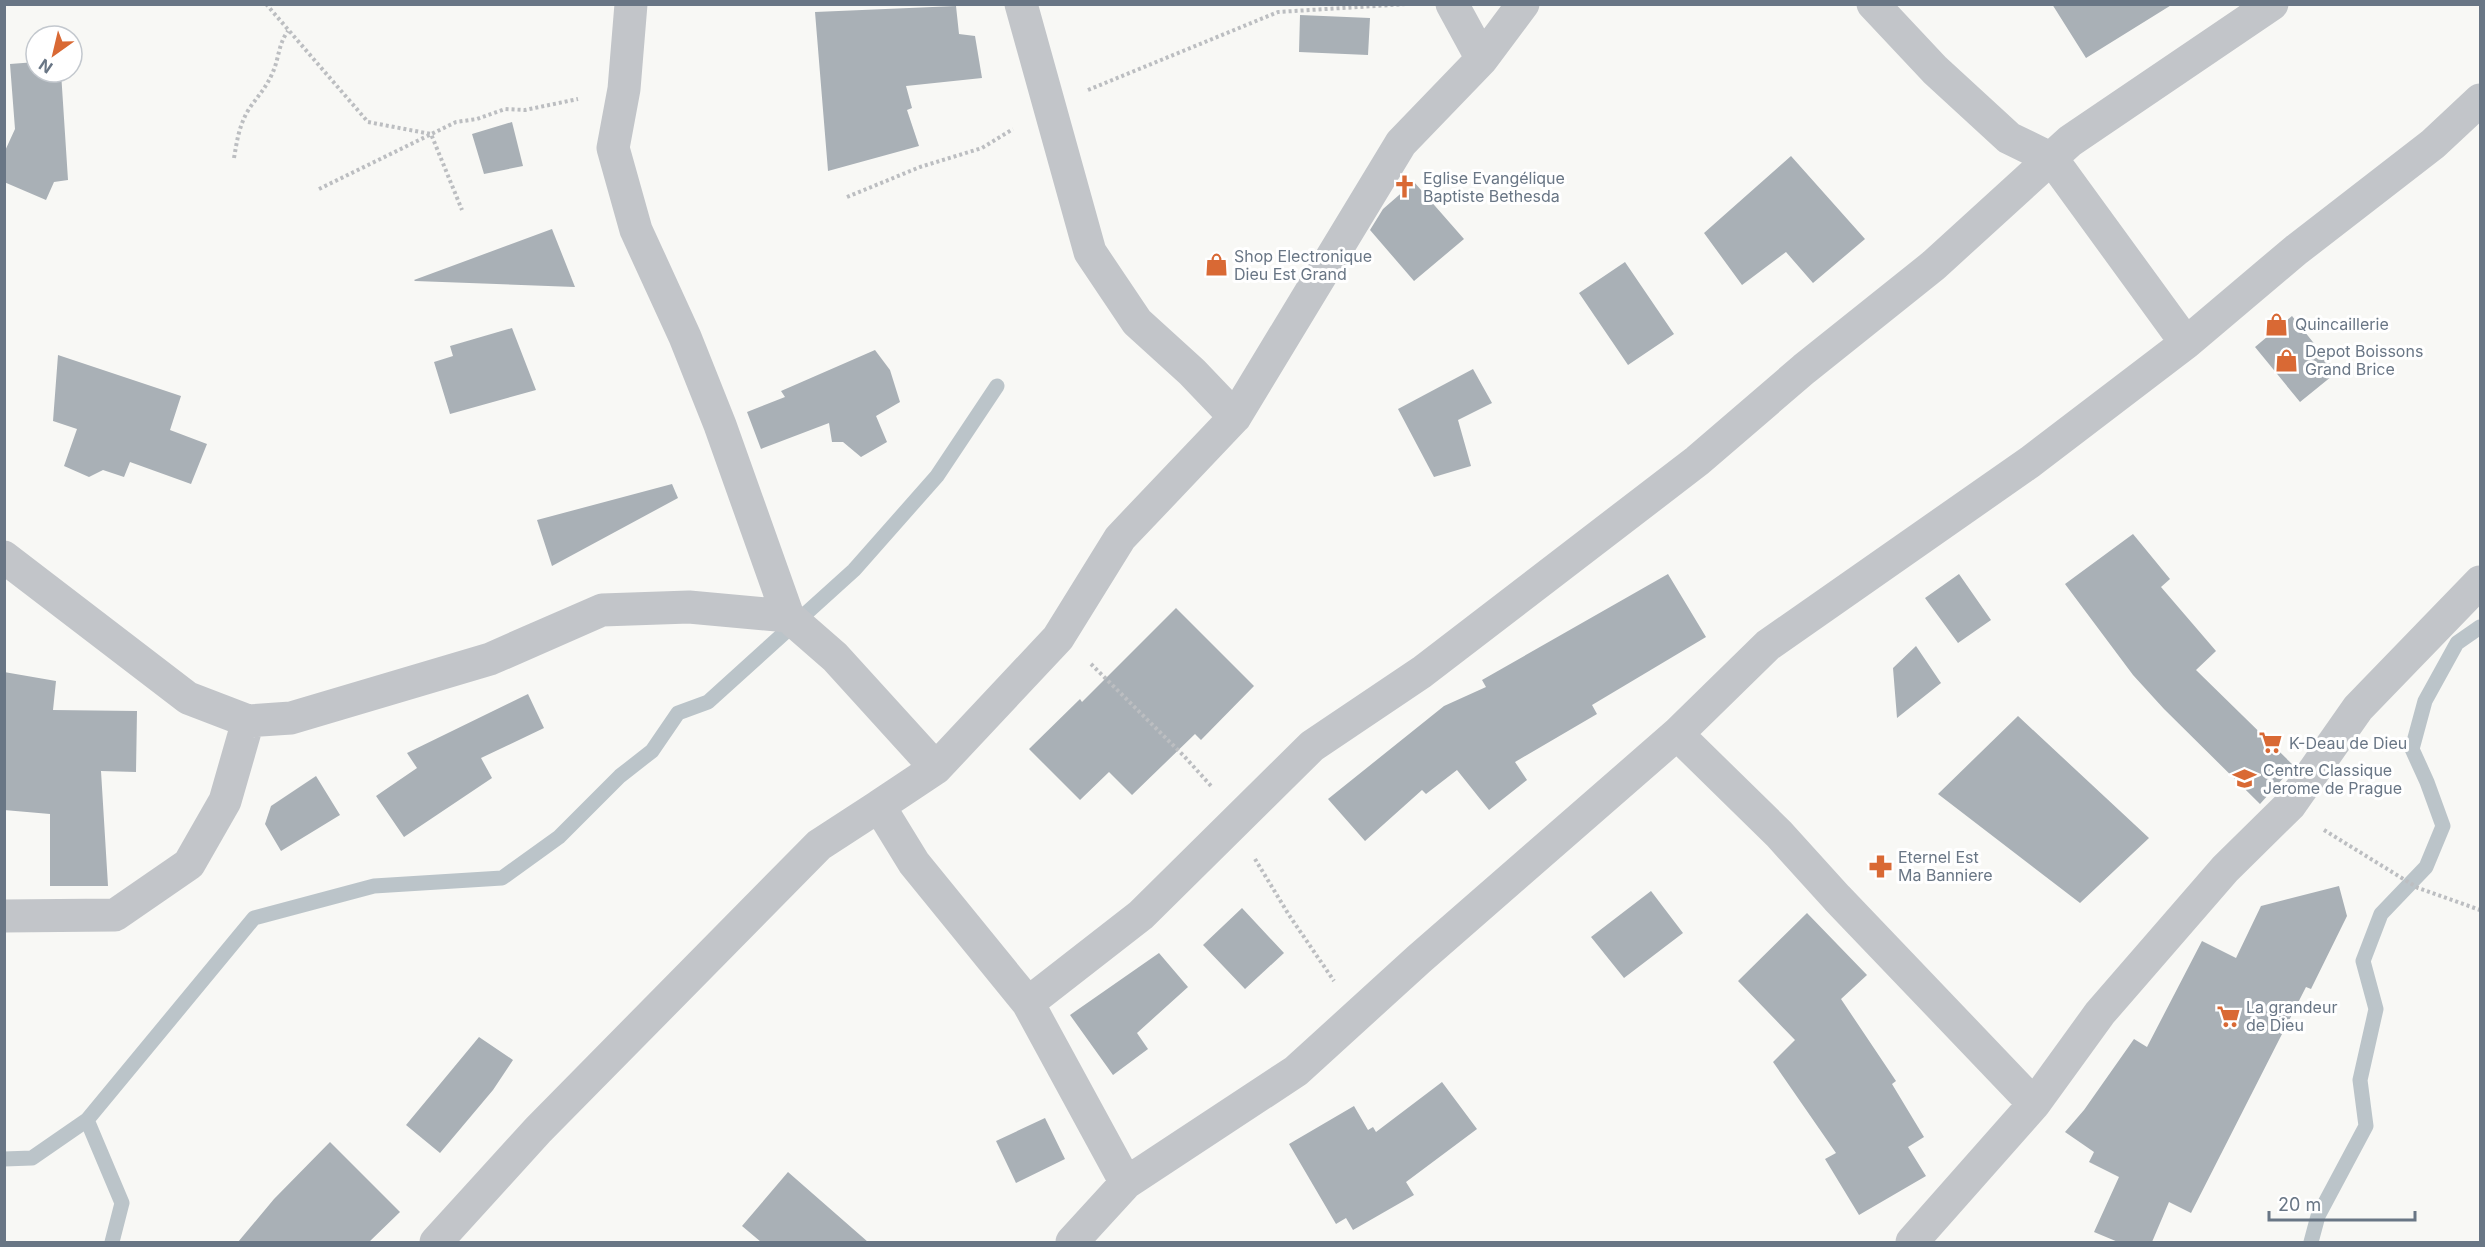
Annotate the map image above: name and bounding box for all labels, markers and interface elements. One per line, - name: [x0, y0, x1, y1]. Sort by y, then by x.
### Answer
- north arrow: [24, 24, 84, 84]
- text: N: [35, 55, 56, 78]
- place label: Eglise Evangélique Baptiste Bethesda: [1423, 168, 1565, 206]
- church icon: Eglise Evangélique Baptiste Bethesda: [1392, 174, 1418, 200]
- place label: Shop Electronique Dieu Est Grand: [1234, 246, 1372, 284]
- shop icon: Shop Electronique Dieu Est Grand: [1203, 252, 1229, 278]
- shop icon: Quincaillerie: [2264, 311, 2290, 337]
- place label: Quincaillerie: [2295, 314, 2389, 334]
- place label: Depot Boissons Grand Brice: [2305, 341, 2423, 379]
- shop icon: Depot Boissons Grand Brice: [2274, 347, 2300, 373]
- supermarket icon: K-Deau de Dieu: [2258, 730, 2284, 756]
- place label: K-Deau de Dieu: [2289, 733, 2407, 753]
- place label: Centre Classique Jerome de Prague: [2263, 760, 2402, 798]
- school or university icon: Centre Classique Jerome de Prague: [2232, 766, 2258, 792]
- place label: Eternel Est Ma Banniere: [1898, 847, 1993, 885]
- pharmacy icon: Eternel Est Ma Banniere: [1867, 853, 1893, 879]
- place label: La grandeur de Dieu: [2246, 997, 2337, 1035]
- supermarket icon: La grandeur de Dieu: [2215, 1003, 2241, 1029]
- scale bar: [2269, 1184, 2414, 1222]
- text: 20 m: [2278, 1194, 2321, 1215]

